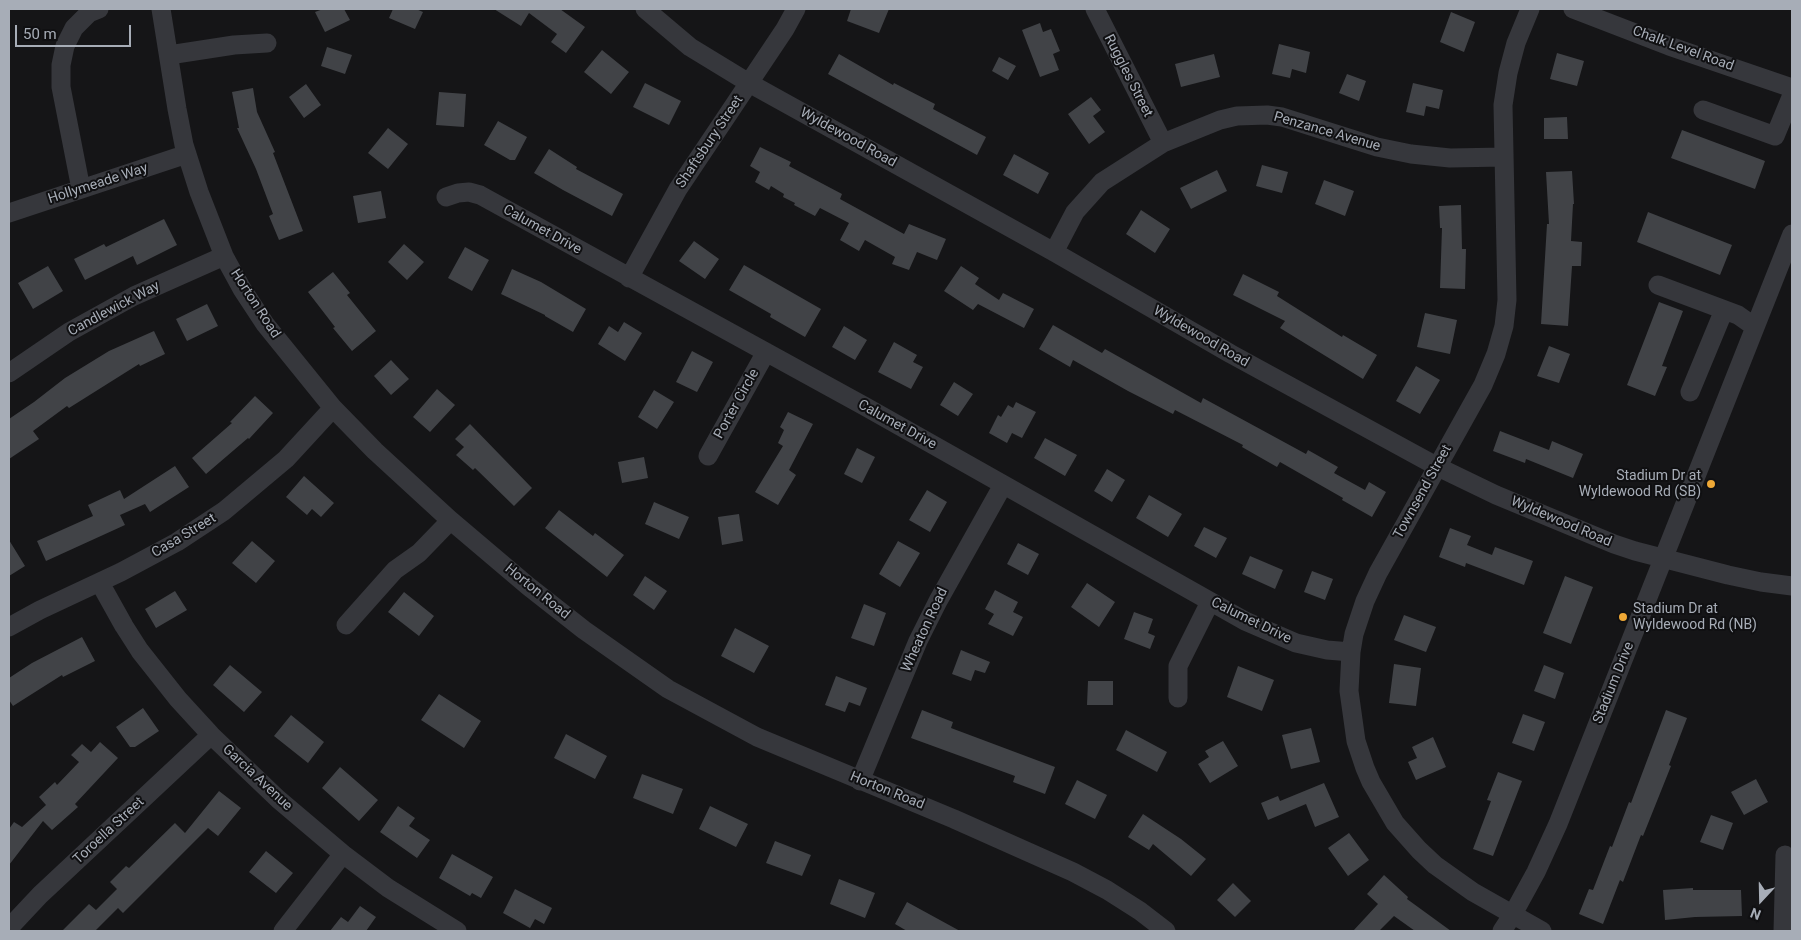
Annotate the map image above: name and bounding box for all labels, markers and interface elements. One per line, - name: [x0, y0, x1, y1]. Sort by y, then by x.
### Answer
- scale bar: [18, 15, 134, 47]
- street label: Chalk Level Road: [1630, 23, 1736, 75]
- text: 50 m: [23, 25, 57, 43]
- street label: Ruggles Street: [1100, 32, 1156, 120]
- street label: Shaftsbury Street: [673, 93, 747, 191]
- street label: Wyldewood Road: [797, 105, 899, 171]
- street label: Penzance Avenue: [1272, 109, 1382, 155]
- street label: Hollymeade Way: [46, 160, 150, 208]
- street label: Calumet Drive: [500, 202, 584, 258]
- street label: Horton Road: [226, 266, 284, 342]
- street label: Candlewick Way: [65, 278, 163, 340]
- street label: Wyldewood Road: [1150, 303, 1252, 371]
- street label: Porter Circle: [711, 366, 763, 442]
- street label: Calumet Drive: [855, 397, 939, 453]
- street label: Townsend Street: [1390, 442, 1456, 542]
- place label: Stadium Dr at Wyldewood Rd (SB): [1579, 468, 1701, 501]
- marker: Stadium Dr at Wyldewood Rd (SB): [1705, 478, 1717, 490]
- street label: Wyldewood Road: [1508, 493, 1614, 551]
- street label: Casa Street: [149, 510, 219, 562]
- street label: Horton Road: [501, 561, 573, 623]
- street label: Wheaton Road: [898, 585, 952, 675]
- street label: Calumet Drive: [1208, 594, 1294, 648]
- place label: Stadium Dr at Wyldewood Rd (NB): [1633, 601, 1757, 634]
- marker: Stadium Dr at Wyldewood Rd (NB): [1617, 611, 1629, 623]
- street label: Stadium Drive: [1590, 640, 1638, 726]
- street label: Garcia Avenue: [219, 741, 295, 815]
- street label: Horton Road: [847, 768, 927, 814]
- street label: Toroella Street: [70, 794, 148, 868]
- north arrow: [1736, 875, 1786, 925]
- text: N: [1748, 905, 1763, 923]

